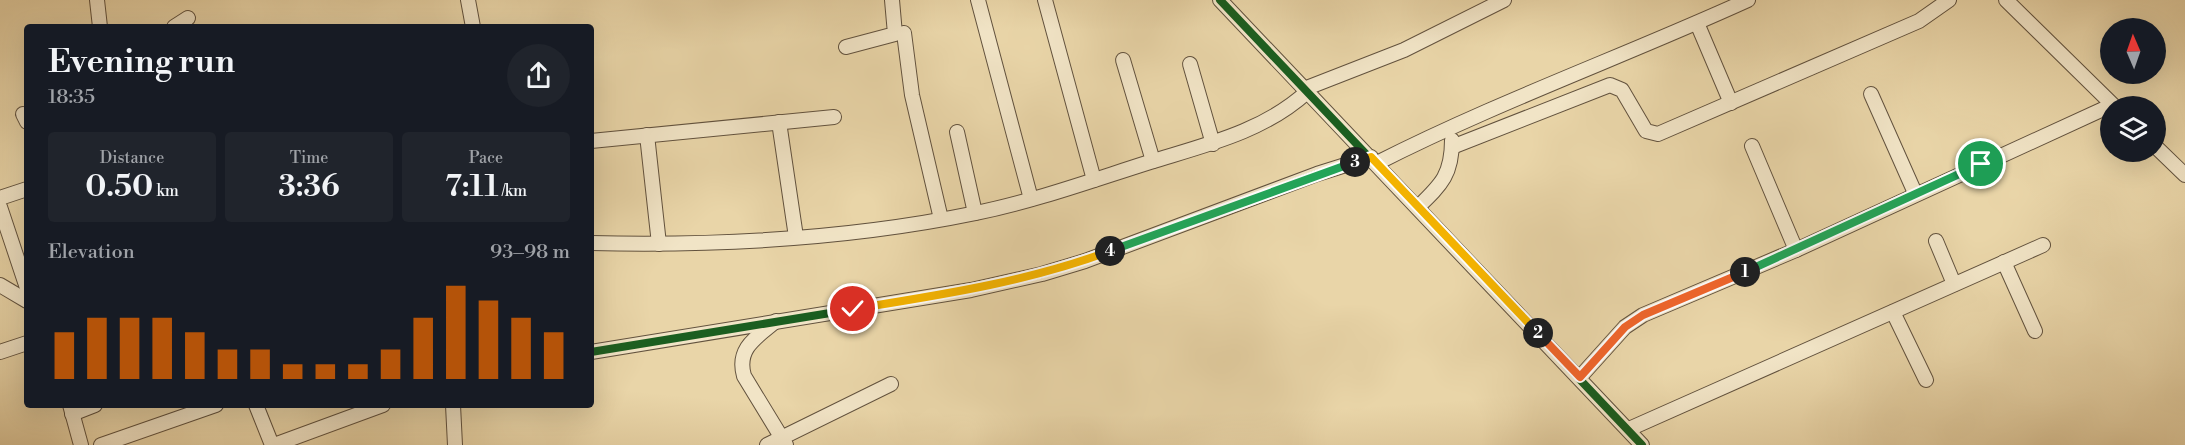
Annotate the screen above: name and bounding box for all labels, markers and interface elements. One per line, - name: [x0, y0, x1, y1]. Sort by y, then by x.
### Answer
- north arrow: [2100, 18, 2166, 84]
- map controls: [2100, 18, 2166, 162]
- text: Evening run: [48, 42, 235, 83]
- button: share: [507, 44, 570, 107]
- text: 18:35: [48, 85, 95, 110]
- button: layers: [2100, 96, 2166, 162]
- pin: [1955, 138, 2006, 189]
- pin: 3: [1340, 147, 1370, 177]
- icon: arrive: [1964, 147, 1997, 180]
- text: Distance: [100, 148, 164, 168]
- text: Time: [290, 148, 328, 168]
- text: Pace: [469, 148, 503, 168]
- text: 3: [1350, 152, 1360, 172]
- text: 0.50: [85, 168, 153, 206]
- text: 3:36: [278, 168, 340, 206]
- text: 7:11: [445, 168, 498, 206]
- text: km: [153, 181, 179, 201]
- text: /km: [498, 181, 527, 201]
- pin: 4: [1095, 236, 1125, 266]
- text: Elevation: [48, 240, 135, 265]
- text: 93–98 m: [490, 240, 570, 265]
- text: 4: [1105, 241, 1115, 261]
- pin: 1: [1730, 257, 1760, 287]
- text: 1: [1741, 262, 1749, 282]
- pin: [827, 283, 878, 334]
- icon: check: [836, 292, 869, 325]
- pin: 2: [1523, 318, 1553, 348]
- text: 2: [1533, 323, 1543, 343]

